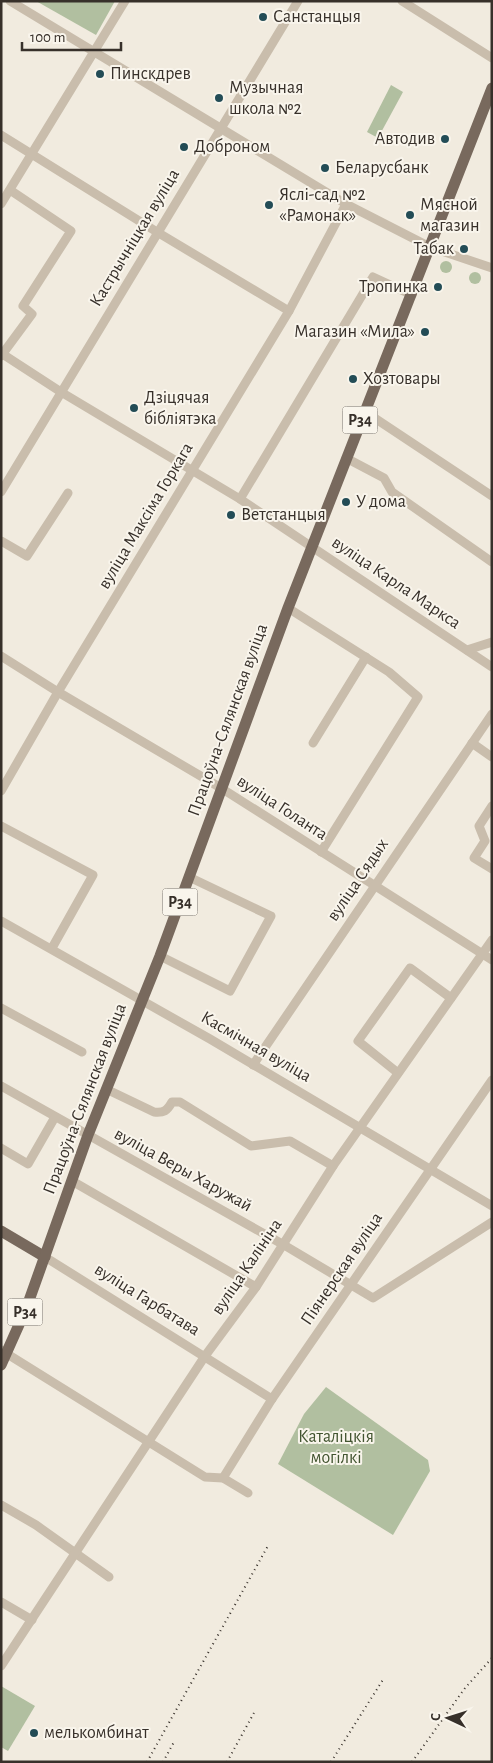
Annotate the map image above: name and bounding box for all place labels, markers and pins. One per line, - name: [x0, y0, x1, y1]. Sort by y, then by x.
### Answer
- place label: Санстанцыя: [273, 8, 361, 26]
- marker: Санстанцыя: [257, 11, 269, 23]
- place label: Пинскдрев: [110, 65, 191, 83]
- marker: Пинскдрев: [94, 68, 106, 80]
- place label: Музычная школа №2: [229, 79, 303, 118]
- marker: Музычная школа №2: [213, 92, 225, 104]
- place label: Автодив: [375, 130, 435, 148]
- marker: Автодив: [439, 133, 451, 145]
- place label: Доброном: [194, 137, 270, 156]
- marker: Доброном: [178, 141, 190, 153]
- place label: Беларусбанк: [335, 158, 429, 177]
- marker: Беларусбанк: [319, 162, 331, 174]
- place label: Яслі-сад №2 «Рамонак»: [279, 186, 366, 225]
- place label: Мясной магазин: [420, 196, 480, 235]
- marker: Яслі-сад №2 «Рамонак»: [263, 199, 275, 211]
- marker: Мясной магазин: [404, 209, 416, 221]
- place label: Табак: [413, 239, 455, 258]
- marker: Табак: [458, 243, 470, 255]
- place label: Тропинка: [359, 278, 428, 296]
- marker: Тропинка: [432, 281, 444, 293]
- place label: Магазин «Мила»: [294, 323, 415, 341]
- marker: Магазин «Мила»: [419, 326, 431, 338]
- place label: Хозтовары: [363, 370, 441, 388]
- marker: Хозтовары: [347, 373, 359, 385]
- place label: Дзіцячая бібліятэка: [144, 389, 217, 428]
- marker: Дзіцячая бібліятэка: [128, 402, 140, 414]
- place label: У дома: [356, 493, 406, 511]
- marker: У дома: [340, 496, 352, 508]
- place label: Ветстанцыя: [241, 506, 326, 524]
- marker: Ветстанцыя: [225, 509, 237, 521]
- place label: мелькомбинат: [44, 1723, 149, 1742]
- marker: мелькомбинат: [28, 1727, 40, 1739]

